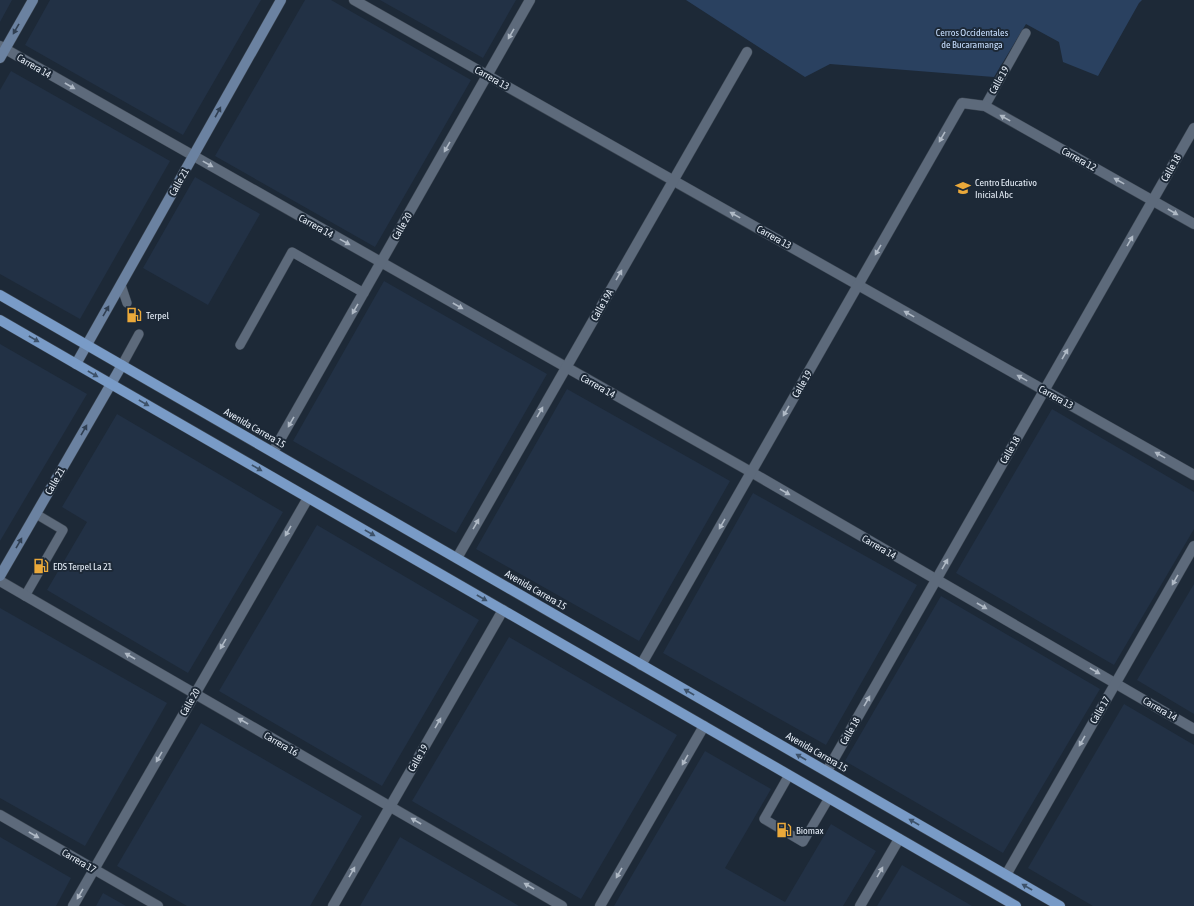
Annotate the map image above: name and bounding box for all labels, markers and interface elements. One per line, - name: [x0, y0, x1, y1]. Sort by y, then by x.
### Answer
- one-way arrow: [13, 23, 20, 35]
- park label: Cerros Occidentales de Bucaramanga: [936, 27, 1009, 50]
- one-way arrow: [508, 28, 514, 40]
- street label: Carrera 14: [15, 52, 53, 80]
- street label: Carrera 13: [473, 64, 511, 92]
- street label: Calle 19: [987, 64, 1011, 96]
- one-way arrow: [65, 83, 76, 90]
- one-way arrow: [214, 106, 221, 118]
- one-way arrow: [999, 114, 1011, 121]
- one-way arrow: [939, 131, 946, 143]
- one-way arrow: [443, 141, 450, 153]
- street label: Carrera 12: [1060, 145, 1098, 173]
- street label: Calle 18: [1159, 152, 1183, 184]
- one-way arrow: [202, 161, 214, 168]
- street label: Calle 21: [167, 166, 191, 198]
- place label: Centro Educativo Inicial Abc: [975, 177, 1037, 200]
- one-way arrow: [1113, 177, 1125, 184]
- school or university icon: Centro Educativo Inicial Abc: [954, 179, 972, 197]
- one-way arrow: [1167, 208, 1179, 215]
- street label: Calle 20: [390, 210, 414, 242]
- street label: Carrera 14: [297, 212, 335, 240]
- one-way arrow: [729, 212, 741, 219]
- street label: Carrera 13: [755, 223, 793, 251]
- one-way arrow: [1126, 235, 1133, 247]
- one-way arrow: [339, 239, 351, 246]
- one-way arrow: [875, 244, 882, 256]
- one-way arrow: [616, 269, 622, 280]
- street label: Calle 19A: [589, 287, 615, 323]
- one-way arrow: [351, 303, 358, 314]
- one-way arrow: [453, 303, 464, 310]
- one-way arrow: [102, 305, 109, 317]
- fuel station icon: Terpel: [125, 306, 143, 324]
- place label: Terpel: [146, 310, 170, 321]
- one-way arrow: [903, 310, 915, 317]
- one-way arrow: [28, 336, 40, 343]
- one-way arrow: [1062, 348, 1069, 360]
- street label: Calle 19: [790, 368, 814, 400]
- one-way arrow: [87, 370, 99, 377]
- street label: Carrera 14: [579, 372, 617, 400]
- one-way arrow: [1017, 374, 1028, 381]
- street label: Carrera 13: [1037, 383, 1075, 411]
- one-way arrow: [139, 400, 150, 407]
- street label: Avenida Carrera 15: [222, 406, 288, 450]
- one-way arrow: [537, 406, 544, 418]
- one-way arrow: [783, 406, 790, 417]
- one-way arrow: [287, 416, 294, 428]
- one-way arrow: [81, 424, 88, 436]
- street label: Calle 18: [998, 434, 1022, 466]
- one-way arrow: [1154, 452, 1166, 459]
- street label: Calle 21: [43, 465, 67, 497]
- one-way arrow: [251, 465, 263, 472]
- one-way arrow: [779, 488, 791, 495]
- one-way arrow: [718, 518, 725, 530]
- one-way arrow: [472, 519, 479, 530]
- one-way arrow: [285, 526, 292, 537]
- one-way arrow: [364, 530, 376, 537]
- street label: Carrera 14: [860, 533, 898, 561]
- one-way arrow: [16, 537, 23, 549]
- fuel station icon: EDS Terpel La 21: [32, 557, 50, 575]
- one-way arrow: [942, 558, 949, 570]
- place label: EDS Terpel La 21: [53, 561, 113, 572]
- street label: Avenida Carrera 15: [503, 568, 569, 612]
- one-way arrow: [1171, 574, 1178, 586]
- one-way arrow: [476, 595, 488, 602]
- one-way arrow: [976, 603, 988, 610]
- one-way arrow: [220, 638, 227, 650]
- one-way arrow: [124, 653, 136, 660]
- one-way arrow: [1089, 668, 1101, 675]
- street label: Calle 20: [178, 686, 202, 718]
- one-way arrow: [683, 688, 694, 695]
- street label: Calle 17: [1088, 694, 1112, 726]
- one-way arrow: [863, 695, 870, 707]
- street label: Carrera 14: [1141, 695, 1179, 723]
- street label: Calle 18: [838, 715, 862, 747]
- one-way arrow: [435, 717, 442, 729]
- one-way arrow: [237, 718, 249, 725]
- street label: Carrera 16: [262, 730, 300, 758]
- street label: Avenida Carrera 15: [784, 730, 850, 774]
- one-way arrow: [1079, 735, 1086, 747]
- street label: Calle 19: [406, 742, 430, 774]
- one-way arrow: [155, 751, 162, 763]
- one-way arrow: [795, 753, 807, 760]
- one-way arrow: [681, 754, 688, 766]
- one-way arrow: [410, 818, 422, 825]
- one-way arrow: [908, 818, 920, 825]
- fuel station icon: Biomax: [775, 821, 793, 839]
- place label: Biomax: [796, 825, 824, 836]
- one-way arrow: [28, 831, 40, 838]
- street label: Carrera 17: [60, 847, 98, 875]
- one-way arrow: [349, 866, 356, 878]
- one-way arrow: [876, 866, 883, 878]
- one-way arrow: [616, 867, 623, 879]
- one-way arrow: [523, 883, 534, 890]
- one-way arrow: [1021, 883, 1032, 890]
- one-way arrow: [76, 888, 83, 900]

